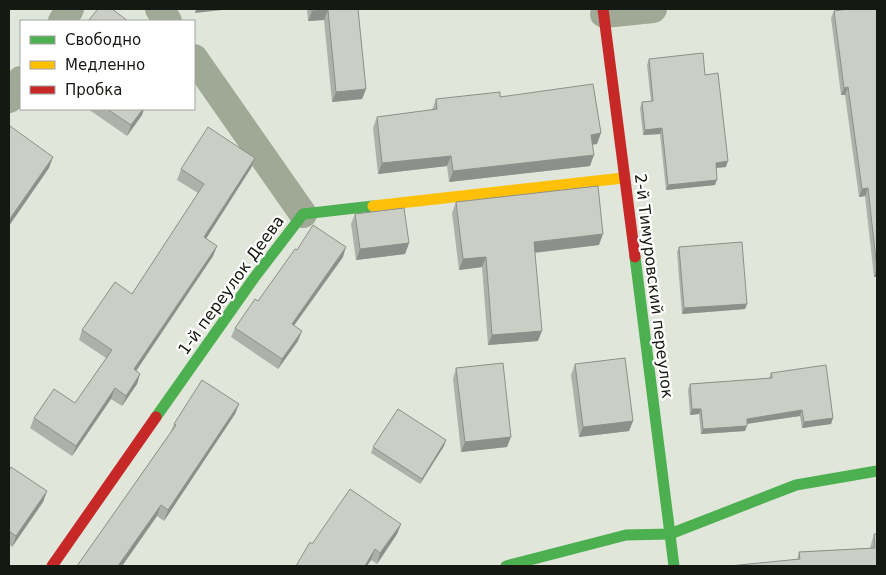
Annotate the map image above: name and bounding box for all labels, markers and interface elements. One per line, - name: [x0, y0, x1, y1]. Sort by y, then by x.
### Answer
- legend: [20, 20, 195, 110]
- text: Свободно: [65, 31, 141, 49]
- text: Медленно: [65, 56, 145, 74]
- text: Пробка: [65, 81, 122, 99]
- street label: 2-й Тимуровский переулок: [631, 173, 677, 400]
- street label: 1-й переулок Деева: [174, 212, 288, 358]

